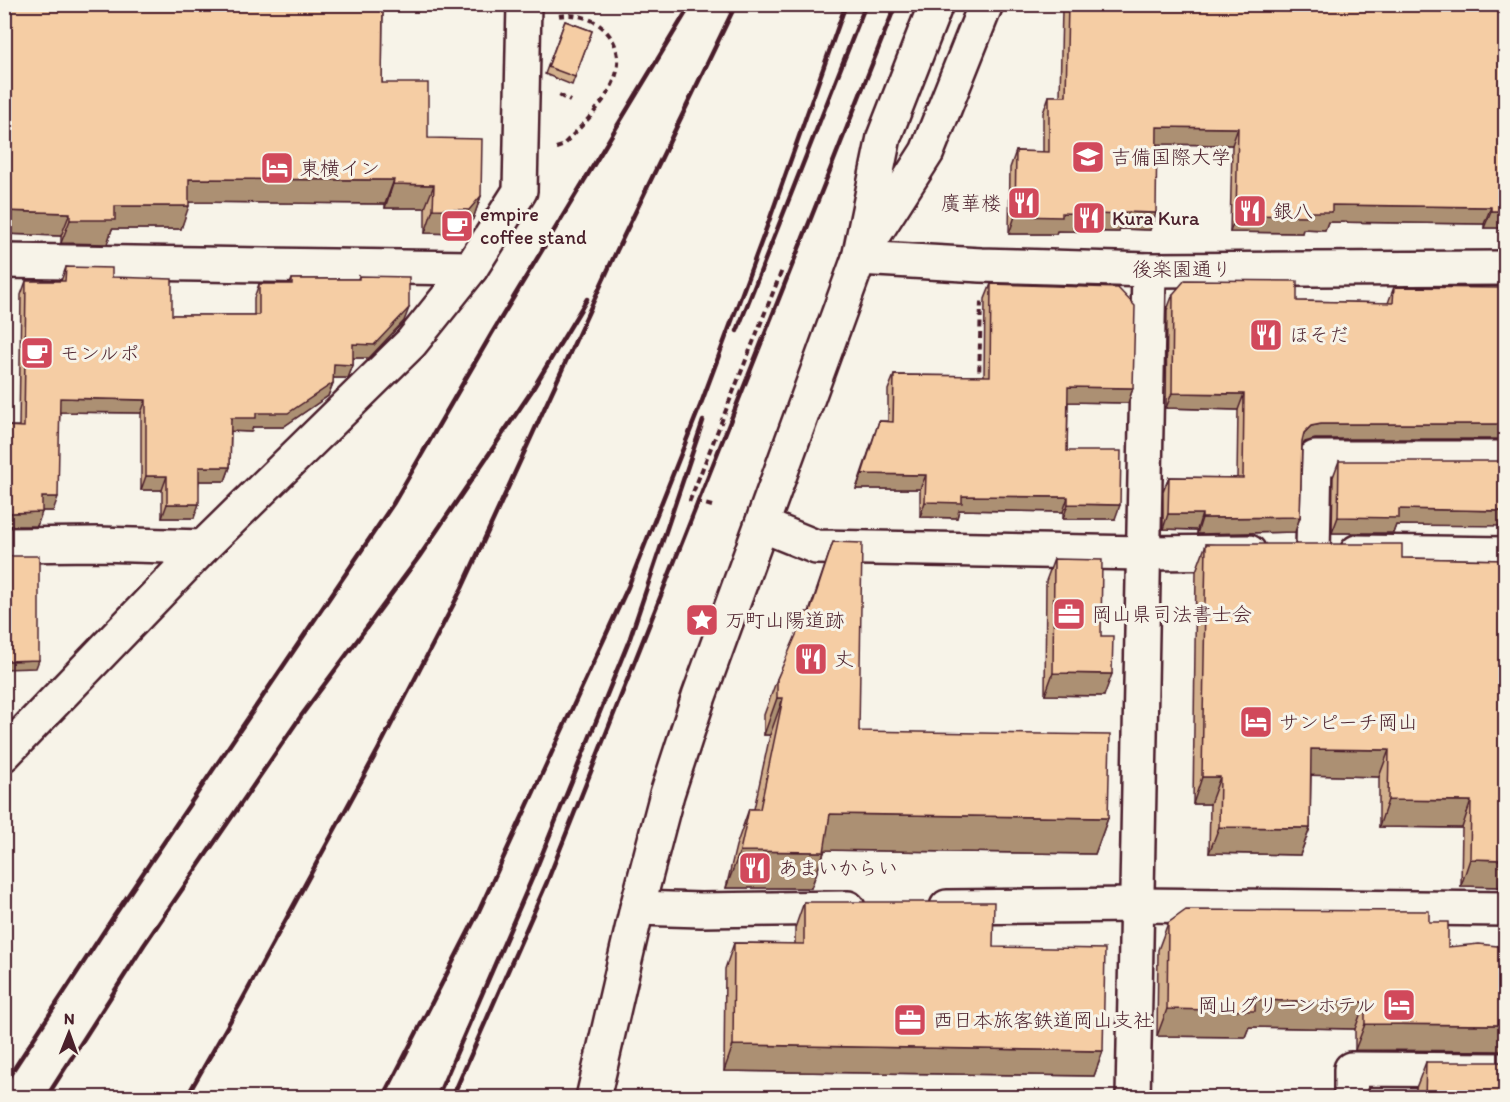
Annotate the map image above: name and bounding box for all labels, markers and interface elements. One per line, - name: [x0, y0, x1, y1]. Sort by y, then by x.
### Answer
- school or university icon: 吉備国際大学: [1070, 139, 1106, 175]
- place label: 吉備国際大学: [1111, 145, 1231, 169]
- hotel icon: 東横イン: [259, 150, 295, 186]
- place label: 東横イン: [300, 156, 380, 180]
- restaurant icon: 廣華楼: [1006, 185, 1042, 221]
- place label: 廣華楼: [941, 191, 1001, 215]
- restaurant icon: 銀八: [1232, 193, 1268, 229]
- place label: 銀八: [1273, 199, 1313, 223]
- restaurant icon: Kura Kura: [1071, 200, 1107, 236]
- place label: empire coffee stand: [480, 202, 587, 249]
- place label: Kura Kura: [1112, 206, 1200, 230]
- cafe icon: empire coffee stand: [439, 208, 475, 244]
- street label: 後楽園通り: [1132, 257, 1232, 281]
- restaurant icon: ほそだ: [1248, 317, 1284, 353]
- place label: ほそだ: [1289, 323, 1349, 347]
- cafe icon: モンルポ: [19, 335, 55, 371]
- place label: モンルポ: [60, 341, 139, 365]
- office icon: 岡山県司法書士会: [1051, 596, 1087, 632]
- place icon: 万町山陽道跡: [684, 602, 720, 638]
- place label: 岡山県司法書士会: [1092, 602, 1252, 626]
- place label: 万町山陽道跡: [725, 608, 845, 632]
- restaurant icon: 丈: [793, 641, 829, 677]
- place label: 丈: [834, 647, 854, 671]
- hotel icon: サンピーチ岡山: [1238, 704, 1274, 740]
- place label: サンピーチ岡山: [1279, 710, 1418, 734]
- restaurant icon: あまいからい: [737, 850, 773, 886]
- place label: あまいからい: [778, 856, 898, 880]
- hotel icon: 岡山グリーンホテル: [1381, 987, 1417, 1023]
- place label: 岡山グリーンホテル: [1198, 993, 1376, 1017]
- office icon: 西日本旅客鉄道岡山支社: [892, 1002, 928, 1038]
- north arrow: [39, 1003, 99, 1063]
- place label: 西日本旅客鉄道岡山支社: [933, 1008, 1153, 1032]
- text: N: [64, 1009, 75, 1028]

